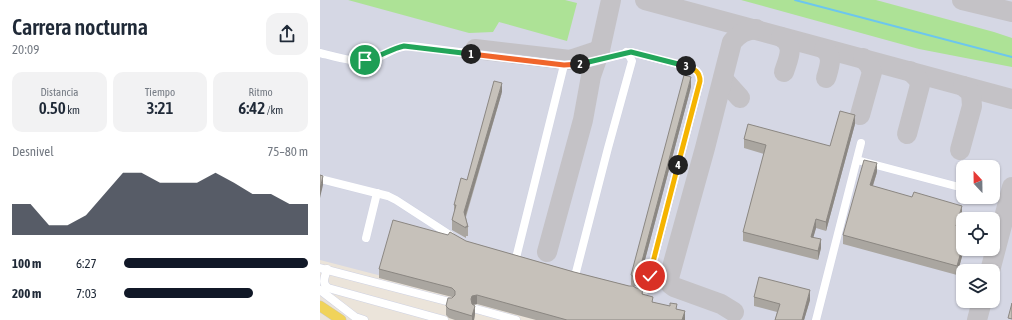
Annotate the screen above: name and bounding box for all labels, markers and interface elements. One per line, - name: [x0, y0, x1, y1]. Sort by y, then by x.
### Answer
- button: share: [266, 13, 308, 55]
- text: Carrera nocturna: [12, 14, 148, 40]
- text: 20:09: [12, 42, 39, 57]
- pin: [348, 43, 382, 77]
- pin: 1: [461, 44, 481, 64]
- text: 1: [468, 48, 474, 60]
- icon: arrive: [354, 49, 376, 71]
- pin: 2: [570, 54, 590, 74]
- pin: 3: [676, 56, 696, 76]
- text: 2: [577, 58, 583, 70]
- text: 3: [683, 60, 689, 72]
- text: Distancia: [40, 86, 78, 98]
- text: Tiempo: [145, 86, 175, 98]
- text: Ritmo: [249, 86, 273, 98]
- text: 0.50: [39, 98, 66, 118]
- text: 3:21: [146, 98, 173, 118]
- text: 6:42: [238, 98, 265, 118]
- text: km: [66, 104, 80, 116]
- text: /km: [265, 104, 283, 116]
- text: Desnivel: [12, 144, 54, 159]
- text: 75–80 m: [267, 144, 308, 159]
- pin: 4: [668, 155, 688, 175]
- text: 4: [675, 159, 681, 171]
- north arrow: [956, 160, 1000, 204]
- map controls: [956, 160, 1000, 308]
- button: locate: [956, 212, 1000, 256]
- text: 100 m: [12, 256, 41, 271]
- text: 6:27: [76, 256, 97, 271]
- pin: [633, 259, 667, 293]
- button: layers: [956, 264, 1000, 308]
- icon: check: [639, 265, 661, 287]
- text: 200 m: [12, 286, 41, 301]
- text: 7:03: [76, 286, 97, 301]

